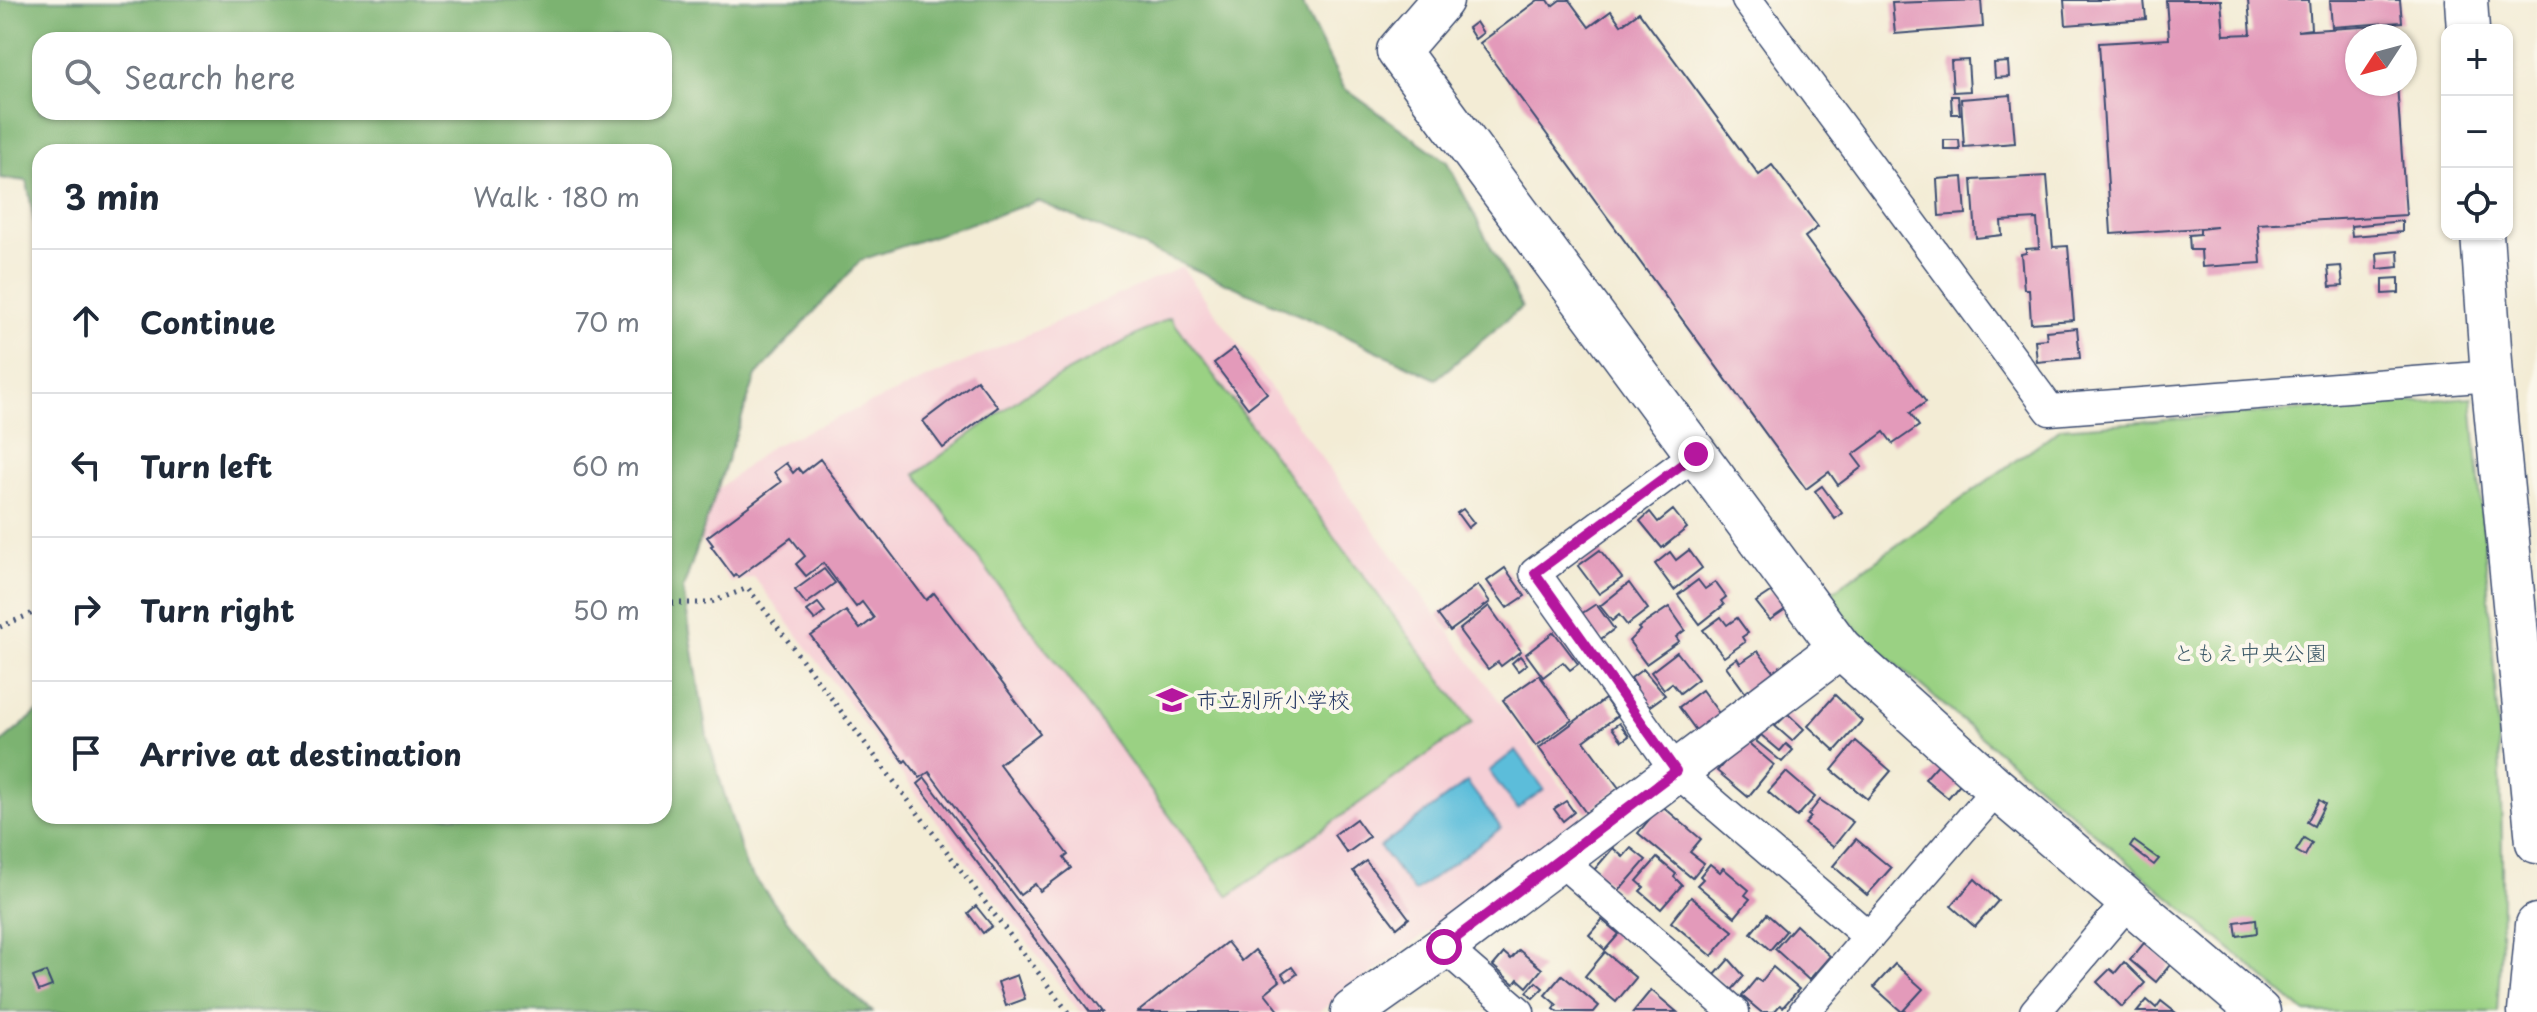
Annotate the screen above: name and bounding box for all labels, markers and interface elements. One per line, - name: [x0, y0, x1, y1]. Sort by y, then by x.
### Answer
- north arrow: [2345, 24, 2417, 96]
- map controls: [2441, 24, 2513, 240]
- button: +: [2441, 24, 2513, 96]
- search box: [32, 32, 672, 120]
- icon: search: [60, 54, 104, 98]
- text: Search here: [124, 54, 296, 99]
- button: −: [2441, 96, 2513, 168]
- button: locate: [2441, 168, 2513, 240]
- text: 3 min: [64, 170, 160, 222]
- text: Walk · 180 m: [473, 177, 640, 216]
- icon: ahead: [64, 299, 108, 343]
- text: Continue: [140, 299, 275, 344]
- text: 70 m: [575, 302, 640, 341]
- route end: [1678, 436, 1714, 472]
- icon: left: [64, 443, 108, 487]
- text: Turn left: [140, 443, 272, 488]
- text: 60 m: [572, 446, 640, 485]
- icon: right: [64, 587, 108, 631]
- text: Turn right: [140, 587, 295, 632]
- text: 50 m: [573, 590, 640, 629]
- park label: ともえ中央公園: [2173, 635, 2327, 668]
- place label: 市立別所小学校: [1196, 682, 1350, 715]
- school or university icon: 市立別所小学校: [1155, 683, 1189, 717]
- icon: arrive: [64, 731, 108, 775]
- text: Arrive at destination: [140, 731, 462, 776]
- route start: [1426, 929, 1462, 965]

